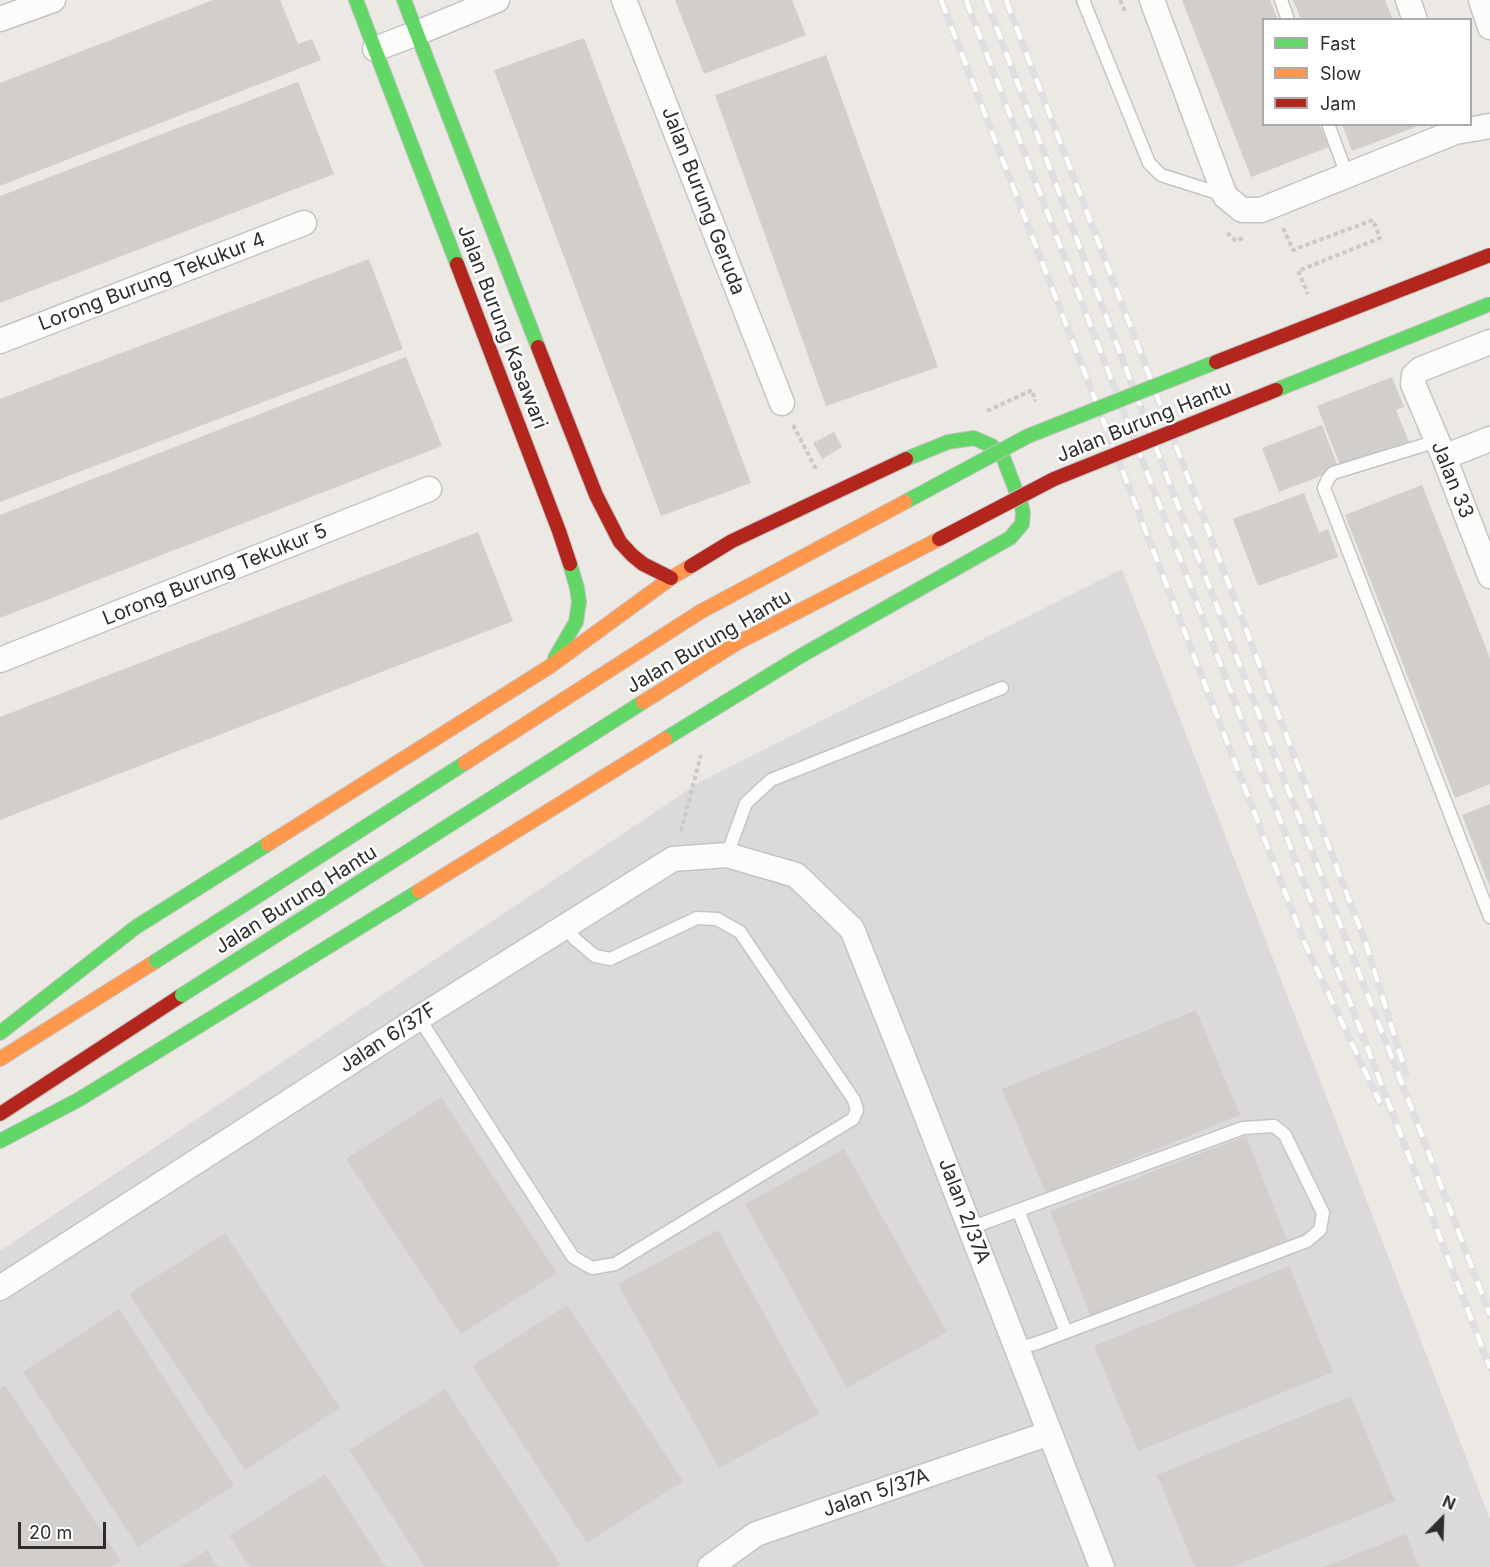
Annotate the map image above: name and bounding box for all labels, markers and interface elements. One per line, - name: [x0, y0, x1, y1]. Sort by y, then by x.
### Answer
- legend: [1262, 18, 1472, 126]
- text: Fast: [1320, 33, 1356, 54]
- text: Slow: [1320, 63, 1361, 84]
- text: Jam: [1320, 93, 1356, 114]
- street label: Jalan Burung Geruda: [656, 104, 750, 298]
- street label: Jalan Burung Kasawari: [452, 221, 552, 433]
- street label: Lorong Burung Tekukur 4: [35, 228, 269, 336]
- street label: Jalan Burung Hantu: [1053, 376, 1235, 468]
- street label: Jalan 33: [1426, 438, 1478, 522]
- street label: Lorong Burung Tekukur 5: [99, 519, 331, 631]
- street label: Jalan Burung Hantu: [622, 585, 796, 699]
- street label: Jalan Burung Hantu: [211, 840, 381, 960]
- street label: Jalan 6/37F: [335, 998, 441, 1078]
- street label: Jalan 2/37A: [933, 1155, 995, 1267]
- street label: Jalan 5/37A: [820, 1464, 932, 1522]
- north arrow: [1412, 1489, 1472, 1549]
- text: N: [1440, 1491, 1459, 1514]
- scale bar: [21, 1510, 110, 1548]
- text: 20 m: [29, 1522, 72, 1543]

